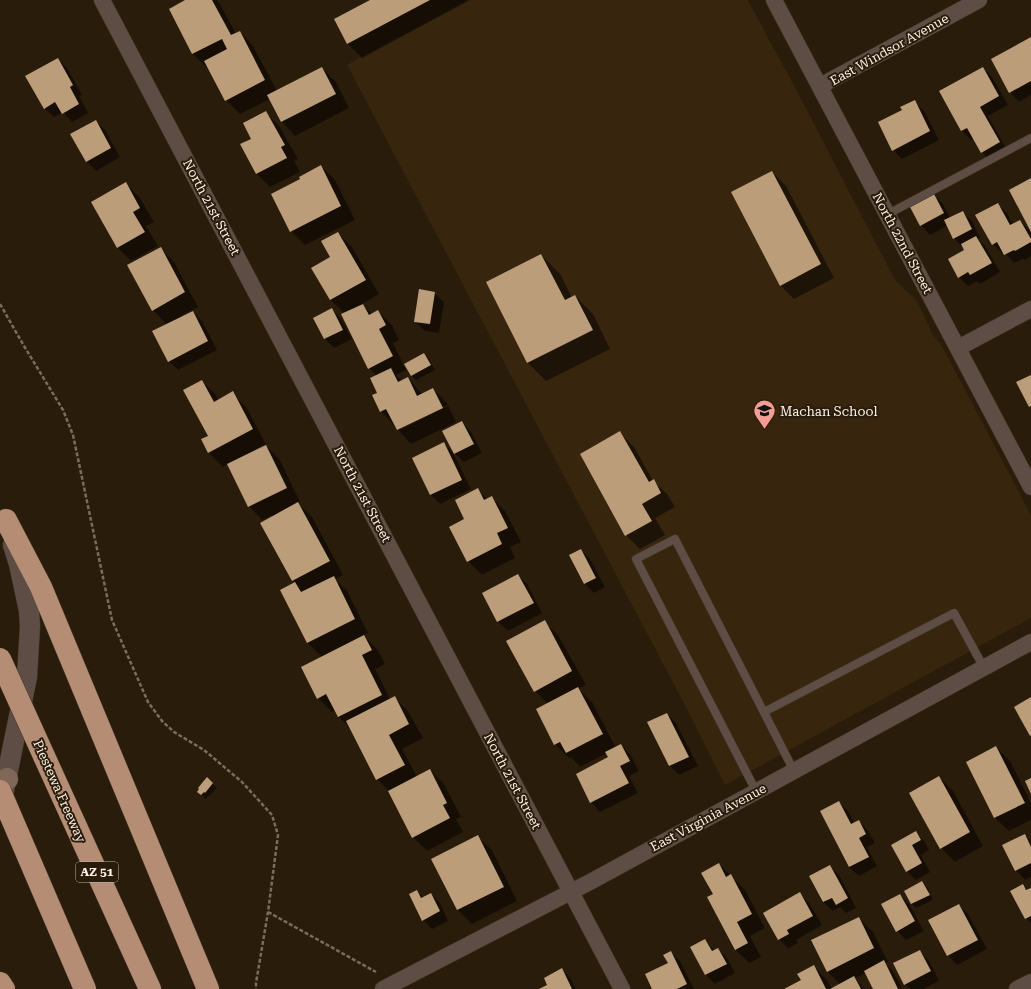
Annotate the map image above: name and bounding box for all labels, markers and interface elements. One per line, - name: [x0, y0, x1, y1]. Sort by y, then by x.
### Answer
- street label: East Windsor Avenue: [827, 11, 951, 88]
- street label: North 21st Street: [180, 157, 243, 258]
- street label: North 22nd Street: [870, 190, 936, 296]
- school or university icon: Machan School: [751, 398, 777, 431]
- place label: Machan School: [780, 404, 878, 419]
- street label: North 21st Street: [331, 444, 394, 545]
- street label: North 21st Street: [481, 731, 544, 832]
- street label: Piestewa Freeway: [30, 738, 89, 845]
- street label: East Virginia Avenue: [648, 781, 769, 854]
- road number: AZ 51: [76, 862, 118, 882]

